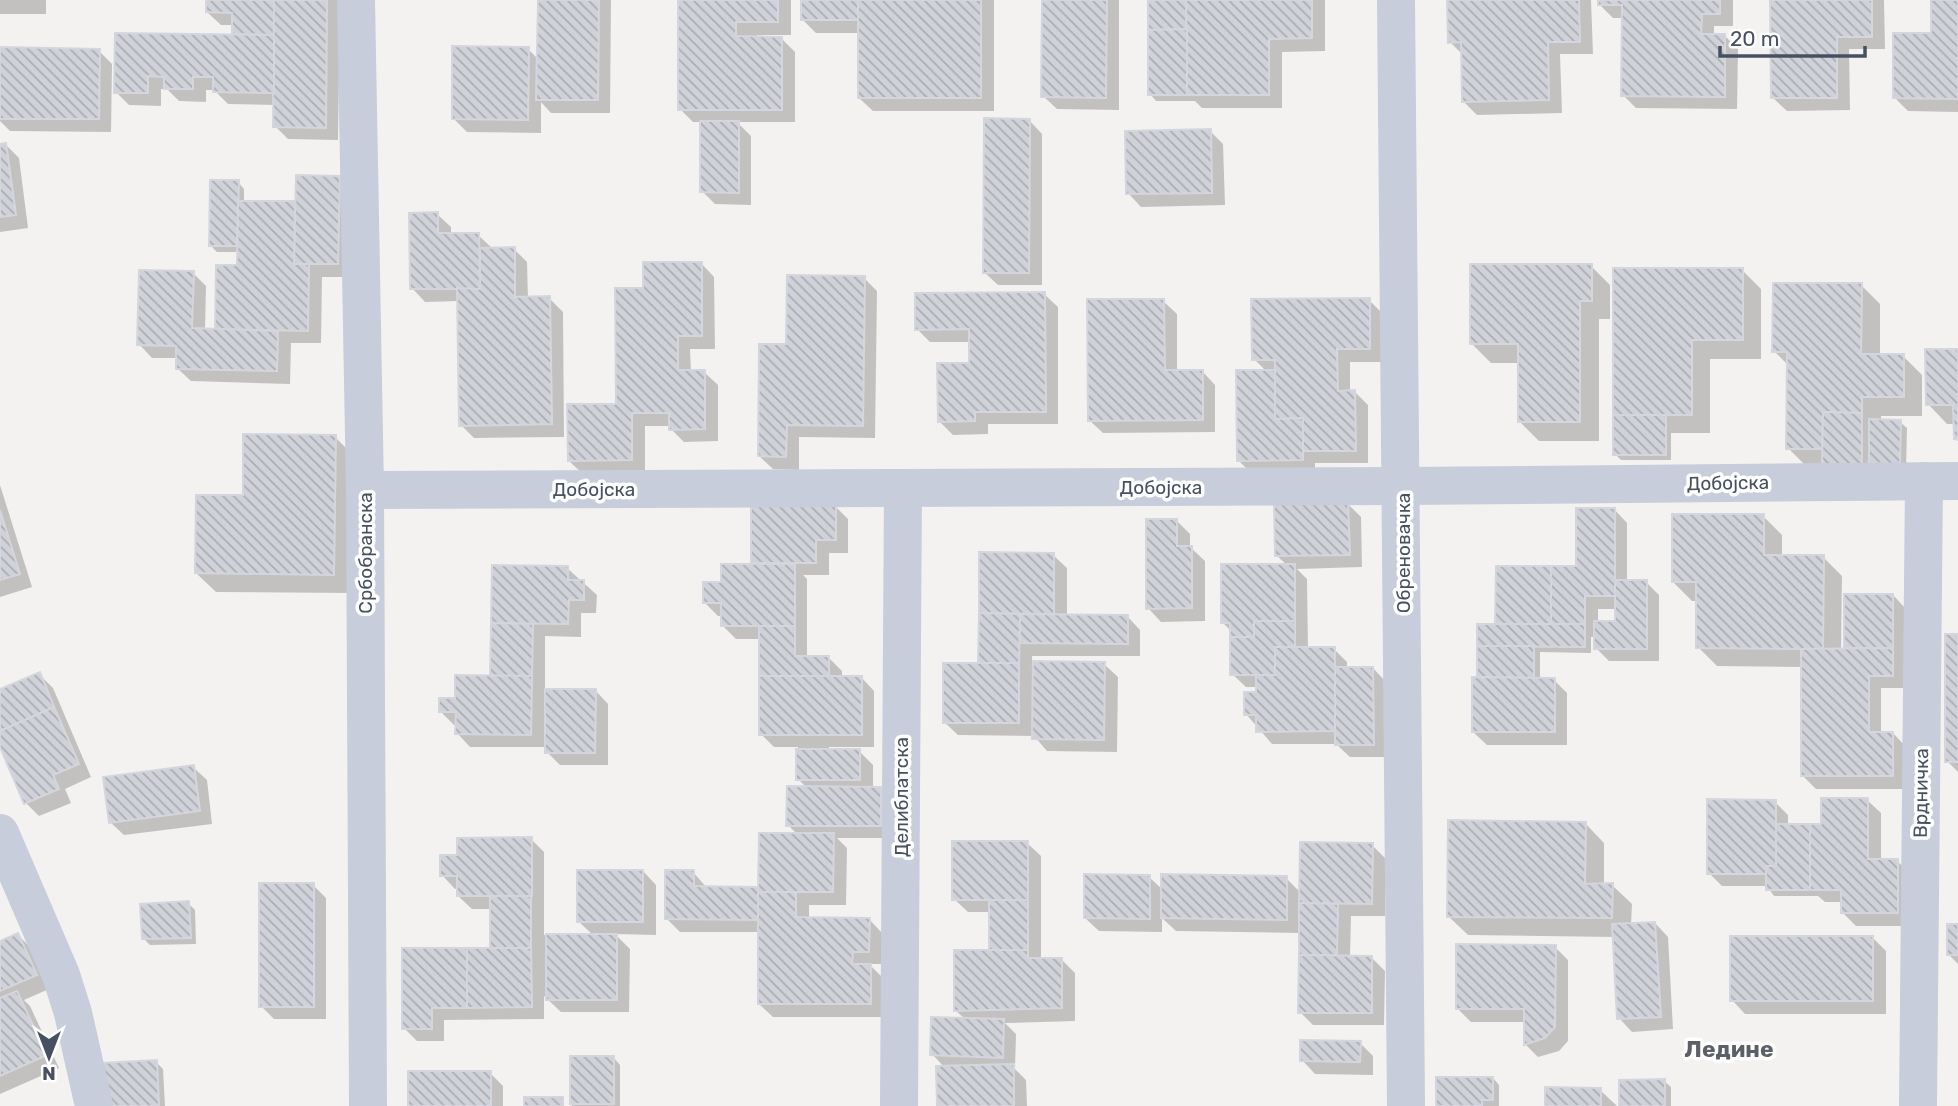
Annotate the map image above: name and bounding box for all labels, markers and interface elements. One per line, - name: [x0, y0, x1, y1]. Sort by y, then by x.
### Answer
- scale bar: [1720, 14, 1865, 58]
- text: 20 m: [1730, 26, 1779, 51]
- street label: Добојска: [1687, 471, 1769, 495]
- street label: Добојска: [1120, 476, 1202, 499]
- street label: Добојска: [553, 478, 635, 501]
- street label: Србобранска: [354, 492, 377, 614]
- street label: Обреновачка: [1392, 493, 1415, 613]
- street label: Делиблатска: [890, 737, 913, 857]
- street label: Врдничка: [1909, 748, 1933, 838]
- north arrow: [14, 1022, 84, 1092]
- district label: Ледине: [1684, 1035, 1774, 1063]
- text: N: [42, 1062, 56, 1085]

